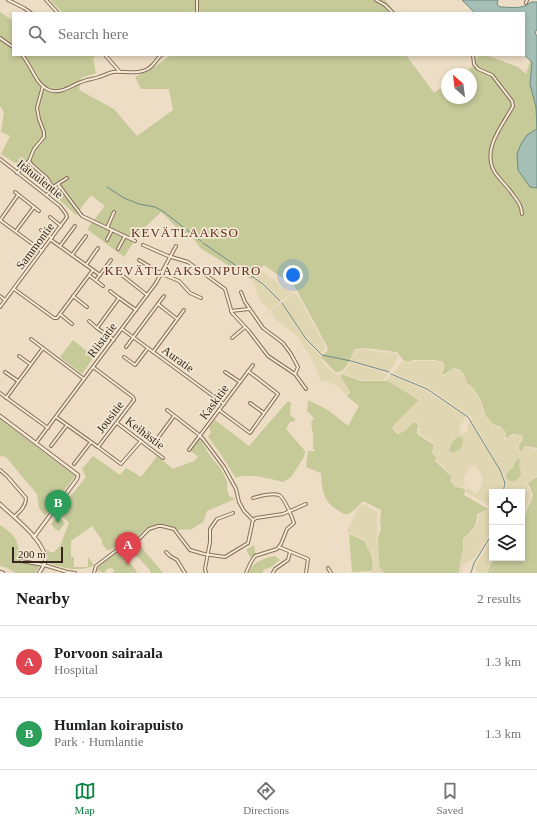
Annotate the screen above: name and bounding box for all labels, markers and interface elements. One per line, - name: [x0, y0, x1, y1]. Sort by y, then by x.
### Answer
- search box: [12, 12, 525, 56]
- icon: search: [26, 23, 48, 45]
- text: Search here: [58, 26, 128, 42]
- north arrow: [441, 68, 477, 104]
- street label: Itätuulentie: [14, 157, 66, 201]
- street label: Sammontie: [13, 220, 57, 272]
- district label: KEVÄTLAAKSO: [131, 225, 239, 240]
- district label: KEVÄTLAAKSONPURO: [105, 263, 261, 278]
- your location: [283, 265, 303, 285]
- street label: Riistatie: [84, 320, 120, 360]
- street label: Auratie: [159, 343, 197, 375]
- street label: Kaskitie: [197, 382, 231, 422]
- street label: Jousitie: [93, 398, 127, 436]
- street label: Keihästie: [123, 414, 167, 452]
- map controls: [489, 489, 525, 561]
- button: locate: [489, 489, 525, 525]
- pin: B: [45, 490, 71, 523]
- button: layers: [489, 525, 525, 561]
- pin: A: [115, 532, 141, 565]
- scale bar: [12, 545, 63, 564]
- text: 200 m: [18, 548, 46, 560]
- text: Nearby: [16, 589, 70, 608]
- text: 2 results: [477, 591, 521, 606]
- text: Porvoon sairaala: [54, 645, 163, 661]
- text: A: [24, 654, 34, 669]
- text: 1.3 km: [485, 654, 521, 669]
- text: Hospital: [54, 662, 98, 677]
- text: Humlan koirapuisto: [54, 717, 184, 733]
- text: B: [25, 726, 33, 741]
- text: 1.3 km: [485, 726, 521, 741]
- text: Park · Humlantie: [54, 734, 144, 749]
- tab: Map: [74, 780, 96, 816]
- tab: Directions: [243, 780, 289, 816]
- tab: Saved: [436, 780, 463, 816]

